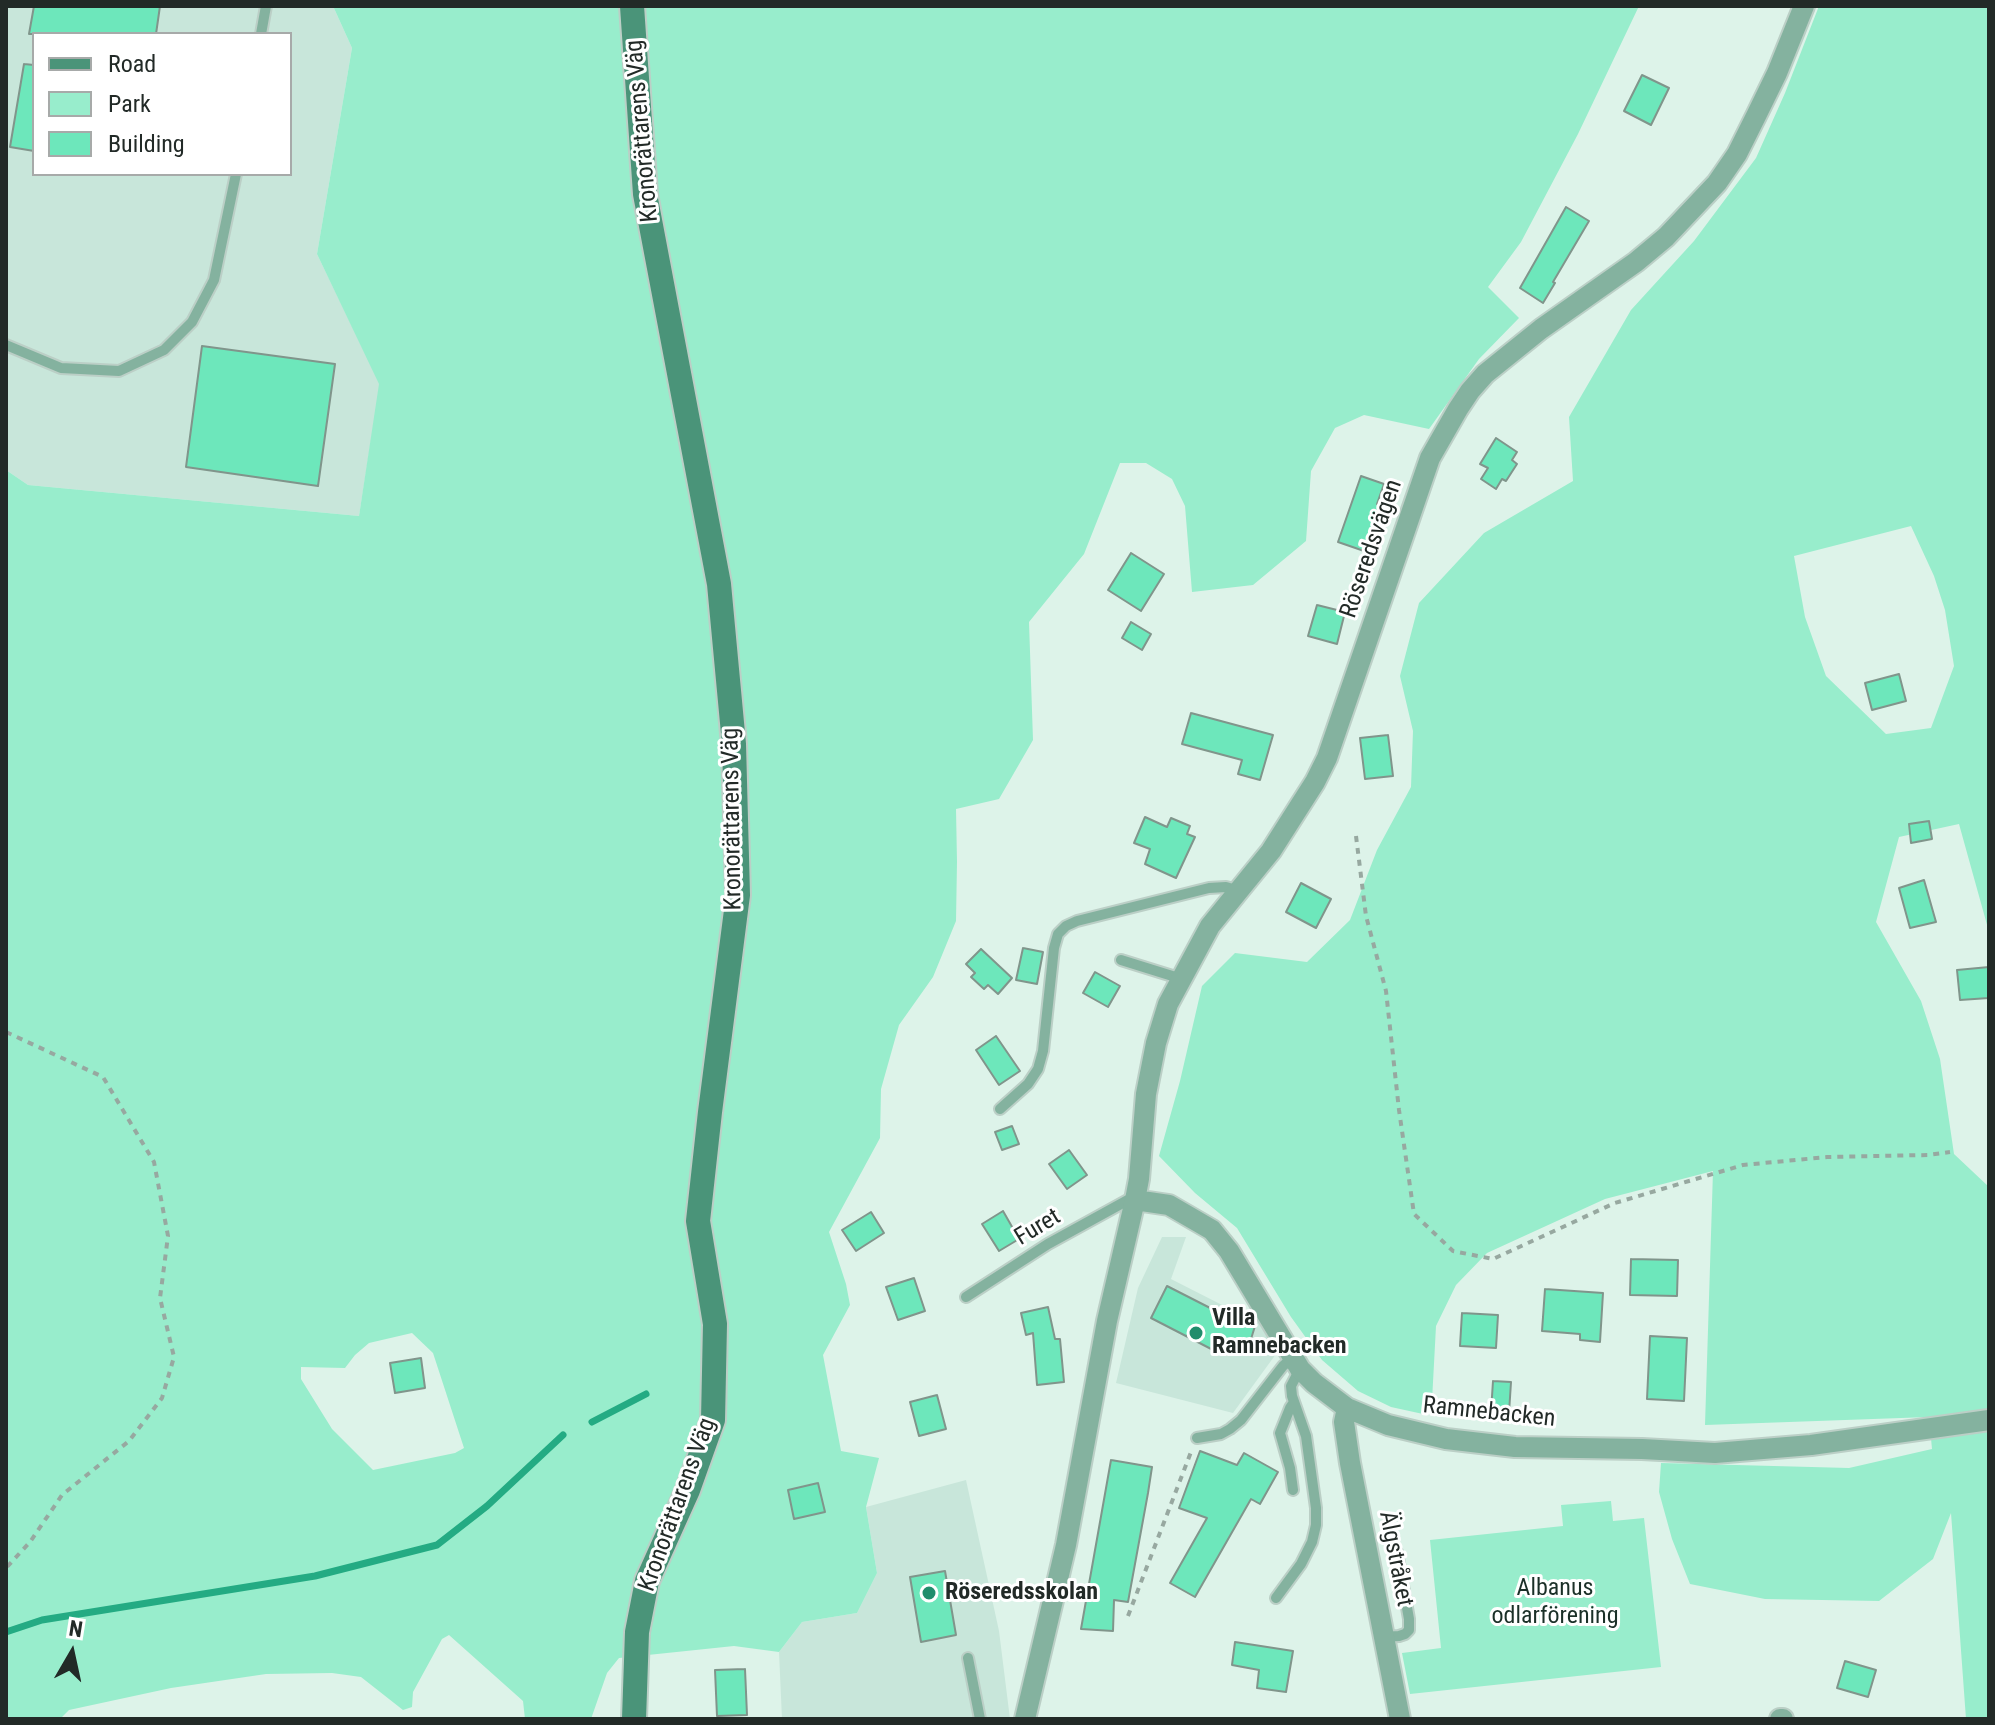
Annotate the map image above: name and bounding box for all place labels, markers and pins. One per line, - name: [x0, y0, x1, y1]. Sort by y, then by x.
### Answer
- place label: Villa Ramnebacken: [1212, 1305, 1346, 1361]
- marker: Villa Ramnebacken: [1187, 1324, 1205, 1342]
- place label: Röseredsskolan: [945, 1579, 1098, 1607]
- marker: Röseredsskolan: [920, 1584, 938, 1602]

